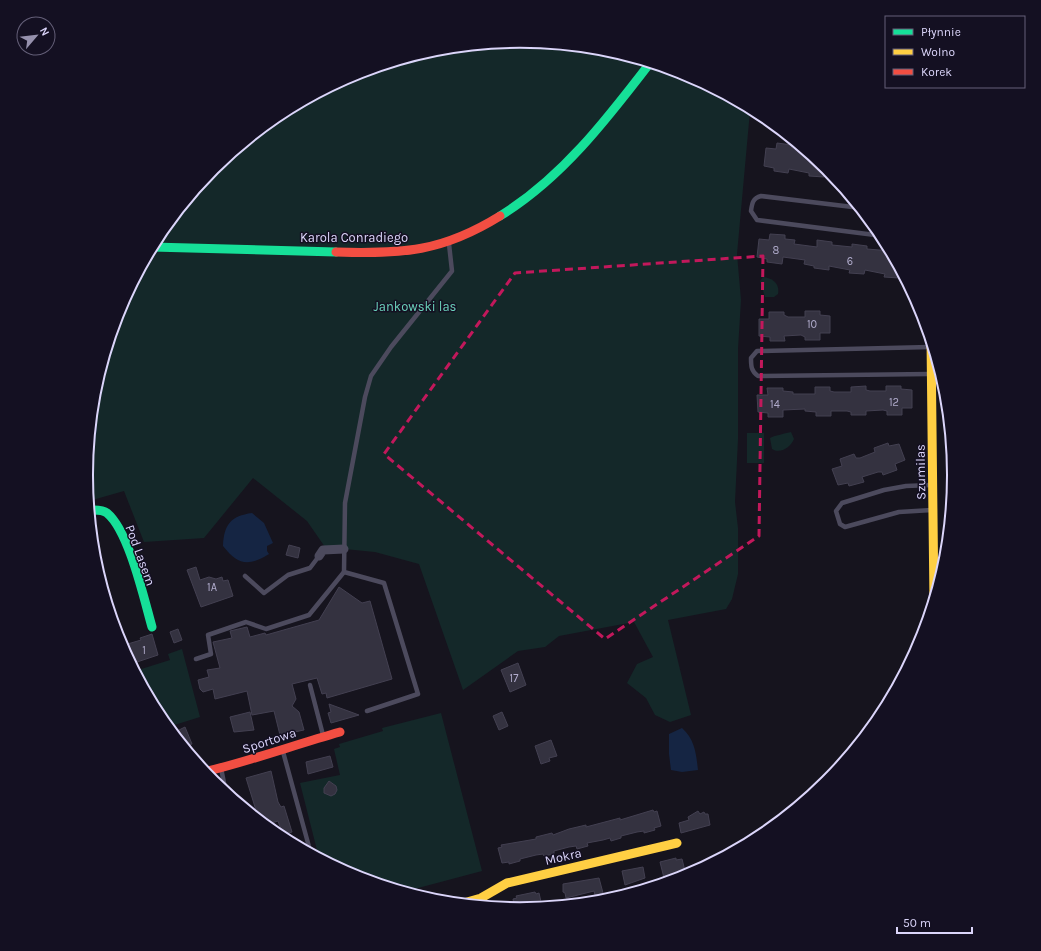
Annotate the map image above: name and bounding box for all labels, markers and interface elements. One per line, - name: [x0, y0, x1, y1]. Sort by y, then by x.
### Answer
- north arrow: [16, 16, 56, 56]
- legend: [885, 16, 1025, 88]
- text: N: [37, 25, 52, 38]
- text: Płynnie: [921, 25, 961, 39]
- text: Wolno: [921, 45, 955, 59]
- text: Korek: [921, 65, 952, 79]
- street label: Karola Conradiego: [300, 230, 408, 245]
- house number: 8: [773, 244, 780, 257]
- house number: 6: [847, 255, 853, 268]
- park label: Jankowski las: [374, 299, 457, 314]
- house number: 10: [807, 318, 817, 331]
- house number: 12: [889, 396, 899, 409]
- house number: 14: [770, 398, 780, 411]
- street label: Szumilas: [913, 444, 928, 500]
- street label: Pod Lasem: [123, 523, 159, 588]
- house number: 1A: [207, 581, 218, 594]
- house number: 1: [142, 644, 146, 657]
- house number: 17: [510, 672, 518, 685]
- street label: Sportowa: [240, 725, 298, 756]
- street label: Mokra: [543, 845, 583, 868]
- scale bar: [897, 909, 972, 935]
- text: 50 m: [903, 916, 931, 930]

